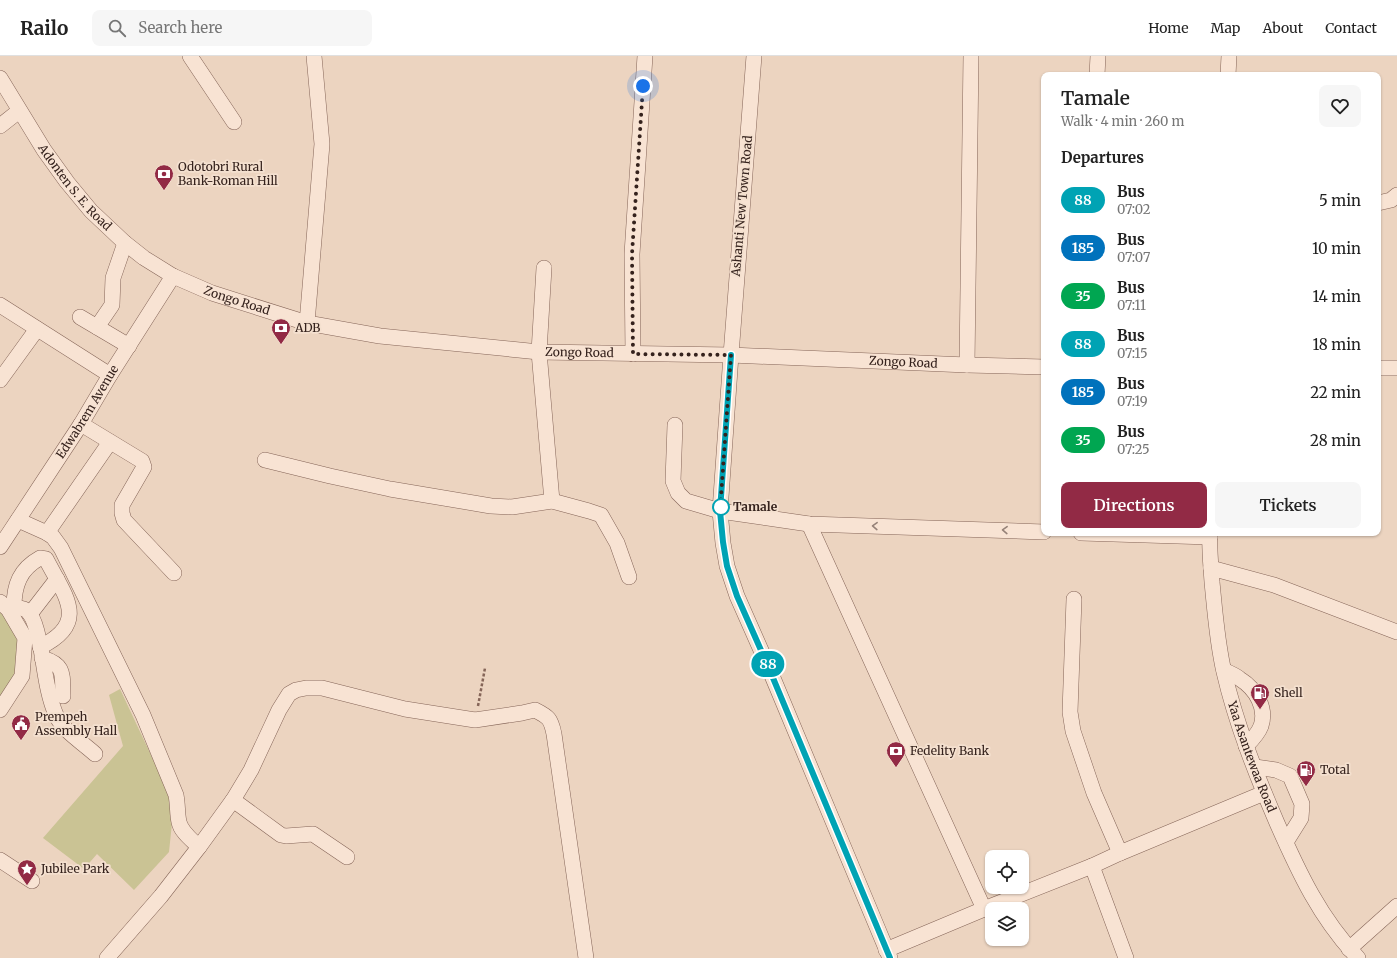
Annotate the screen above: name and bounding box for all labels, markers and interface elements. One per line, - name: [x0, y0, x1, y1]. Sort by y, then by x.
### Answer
- search box: [92, 10, 372, 46]
- text: Railo: [20, 16, 68, 40]
- icon: search: [106, 17, 128, 39]
- text: Search here: [138, 18, 222, 37]
- text: Home: [1148, 19, 1189, 37]
- text: Map: [1211, 19, 1240, 37]
- text: About: [1262, 19, 1303, 37]
- text: Contact: [1325, 19, 1377, 37]
- your location: [633, 76, 653, 96]
- button: heart: [1319, 85, 1361, 127]
- text: Tamale: [1061, 86, 1130, 110]
- text: Walk · 4 min · 260 m: [1061, 113, 1184, 130]
- street label: Ashanti New Town Road: [728, 135, 755, 278]
- street label: Adonten S. E. Road: [35, 141, 115, 234]
- text: Departures: [1061, 148, 1144, 167]
- place label: Odotobri Rural Bank-Roman Hill: [178, 159, 278, 188]
- bank icon: Odotobri Rural Bank-Roman Hill: [153, 163, 175, 191]
- text: Bus: [1117, 182, 1145, 201]
- text: 88: [1074, 191, 1092, 209]
- text: 5 min: [1319, 191, 1361, 210]
- text: 07:02: [1117, 201, 1151, 218]
- text: Bus: [1117, 230, 1145, 249]
- text: 185: [1072, 239, 1094, 257]
- text: 10 min: [1312, 239, 1361, 258]
- text: 07:07: [1117, 249, 1150, 266]
- text: Bus: [1117, 278, 1145, 297]
- street label: Zongo Road: [202, 282, 272, 318]
- text: 35: [1075, 287, 1091, 305]
- text: 14 min: [1313, 287, 1361, 306]
- text: 07:11: [1117, 297, 1146, 314]
- bank icon: ADB: [270, 317, 292, 345]
- place label: ADB: [294, 320, 320, 335]
- text: Bus: [1117, 326, 1145, 345]
- text: 88: [1074, 335, 1092, 353]
- text: 18 min: [1313, 335, 1361, 354]
- street label: Zongo Road: [545, 344, 614, 360]
- text: 07:15: [1117, 345, 1148, 362]
- street label: Zongo Road: [869, 353, 938, 371]
- street label: Edwabrem Avenue: [52, 362, 121, 461]
- text: Bus: [1117, 374, 1145, 393]
- text: 185: [1072, 383, 1094, 401]
- text: 22 min: [1310, 383, 1361, 402]
- text: 07:19: [1117, 393, 1148, 410]
- text: Bus: [1117, 422, 1145, 441]
- text: 35: [1075, 431, 1091, 449]
- text: 28 min: [1310, 431, 1361, 450]
- text: 07:25: [1117, 441, 1150, 458]
- button: Directions: [1061, 482, 1207, 528]
- button: Tickets: [1215, 482, 1361, 528]
- marker: Tamale: [712, 498, 730, 516]
- place label: Tamale: [733, 499, 778, 514]
- one-way arrow: [872, 522, 878, 530]
- one-way arrow: [1002, 526, 1008, 535]
- line badge: 88: [750, 651, 786, 677]
- text: 88: [759, 655, 777, 673]
- fuel station icon: Shell: [1249, 682, 1271, 710]
- place label: Shell: [1274, 685, 1303, 700]
- street label: Yaa Asantewaa Road: [1225, 698, 1280, 814]
- place label: Prempeh Assembly Hall: [34, 709, 117, 738]
- public building icon: Prempeh Assembly Hall: [10, 713, 32, 741]
- bank icon: Fedelity Bank: [885, 740, 907, 768]
- place label: Fedelity Bank: [910, 743, 990, 758]
- fuel station icon: Total: [1295, 759, 1317, 787]
- place label: Total: [1320, 762, 1350, 777]
- map controls: [985, 850, 1029, 946]
- button: locate: [985, 850, 1029, 894]
- place icon: Jubilee Park: [16, 858, 38, 886]
- place label: Jubilee Park: [40, 861, 110, 876]
- button: layers: [985, 902, 1029, 946]

